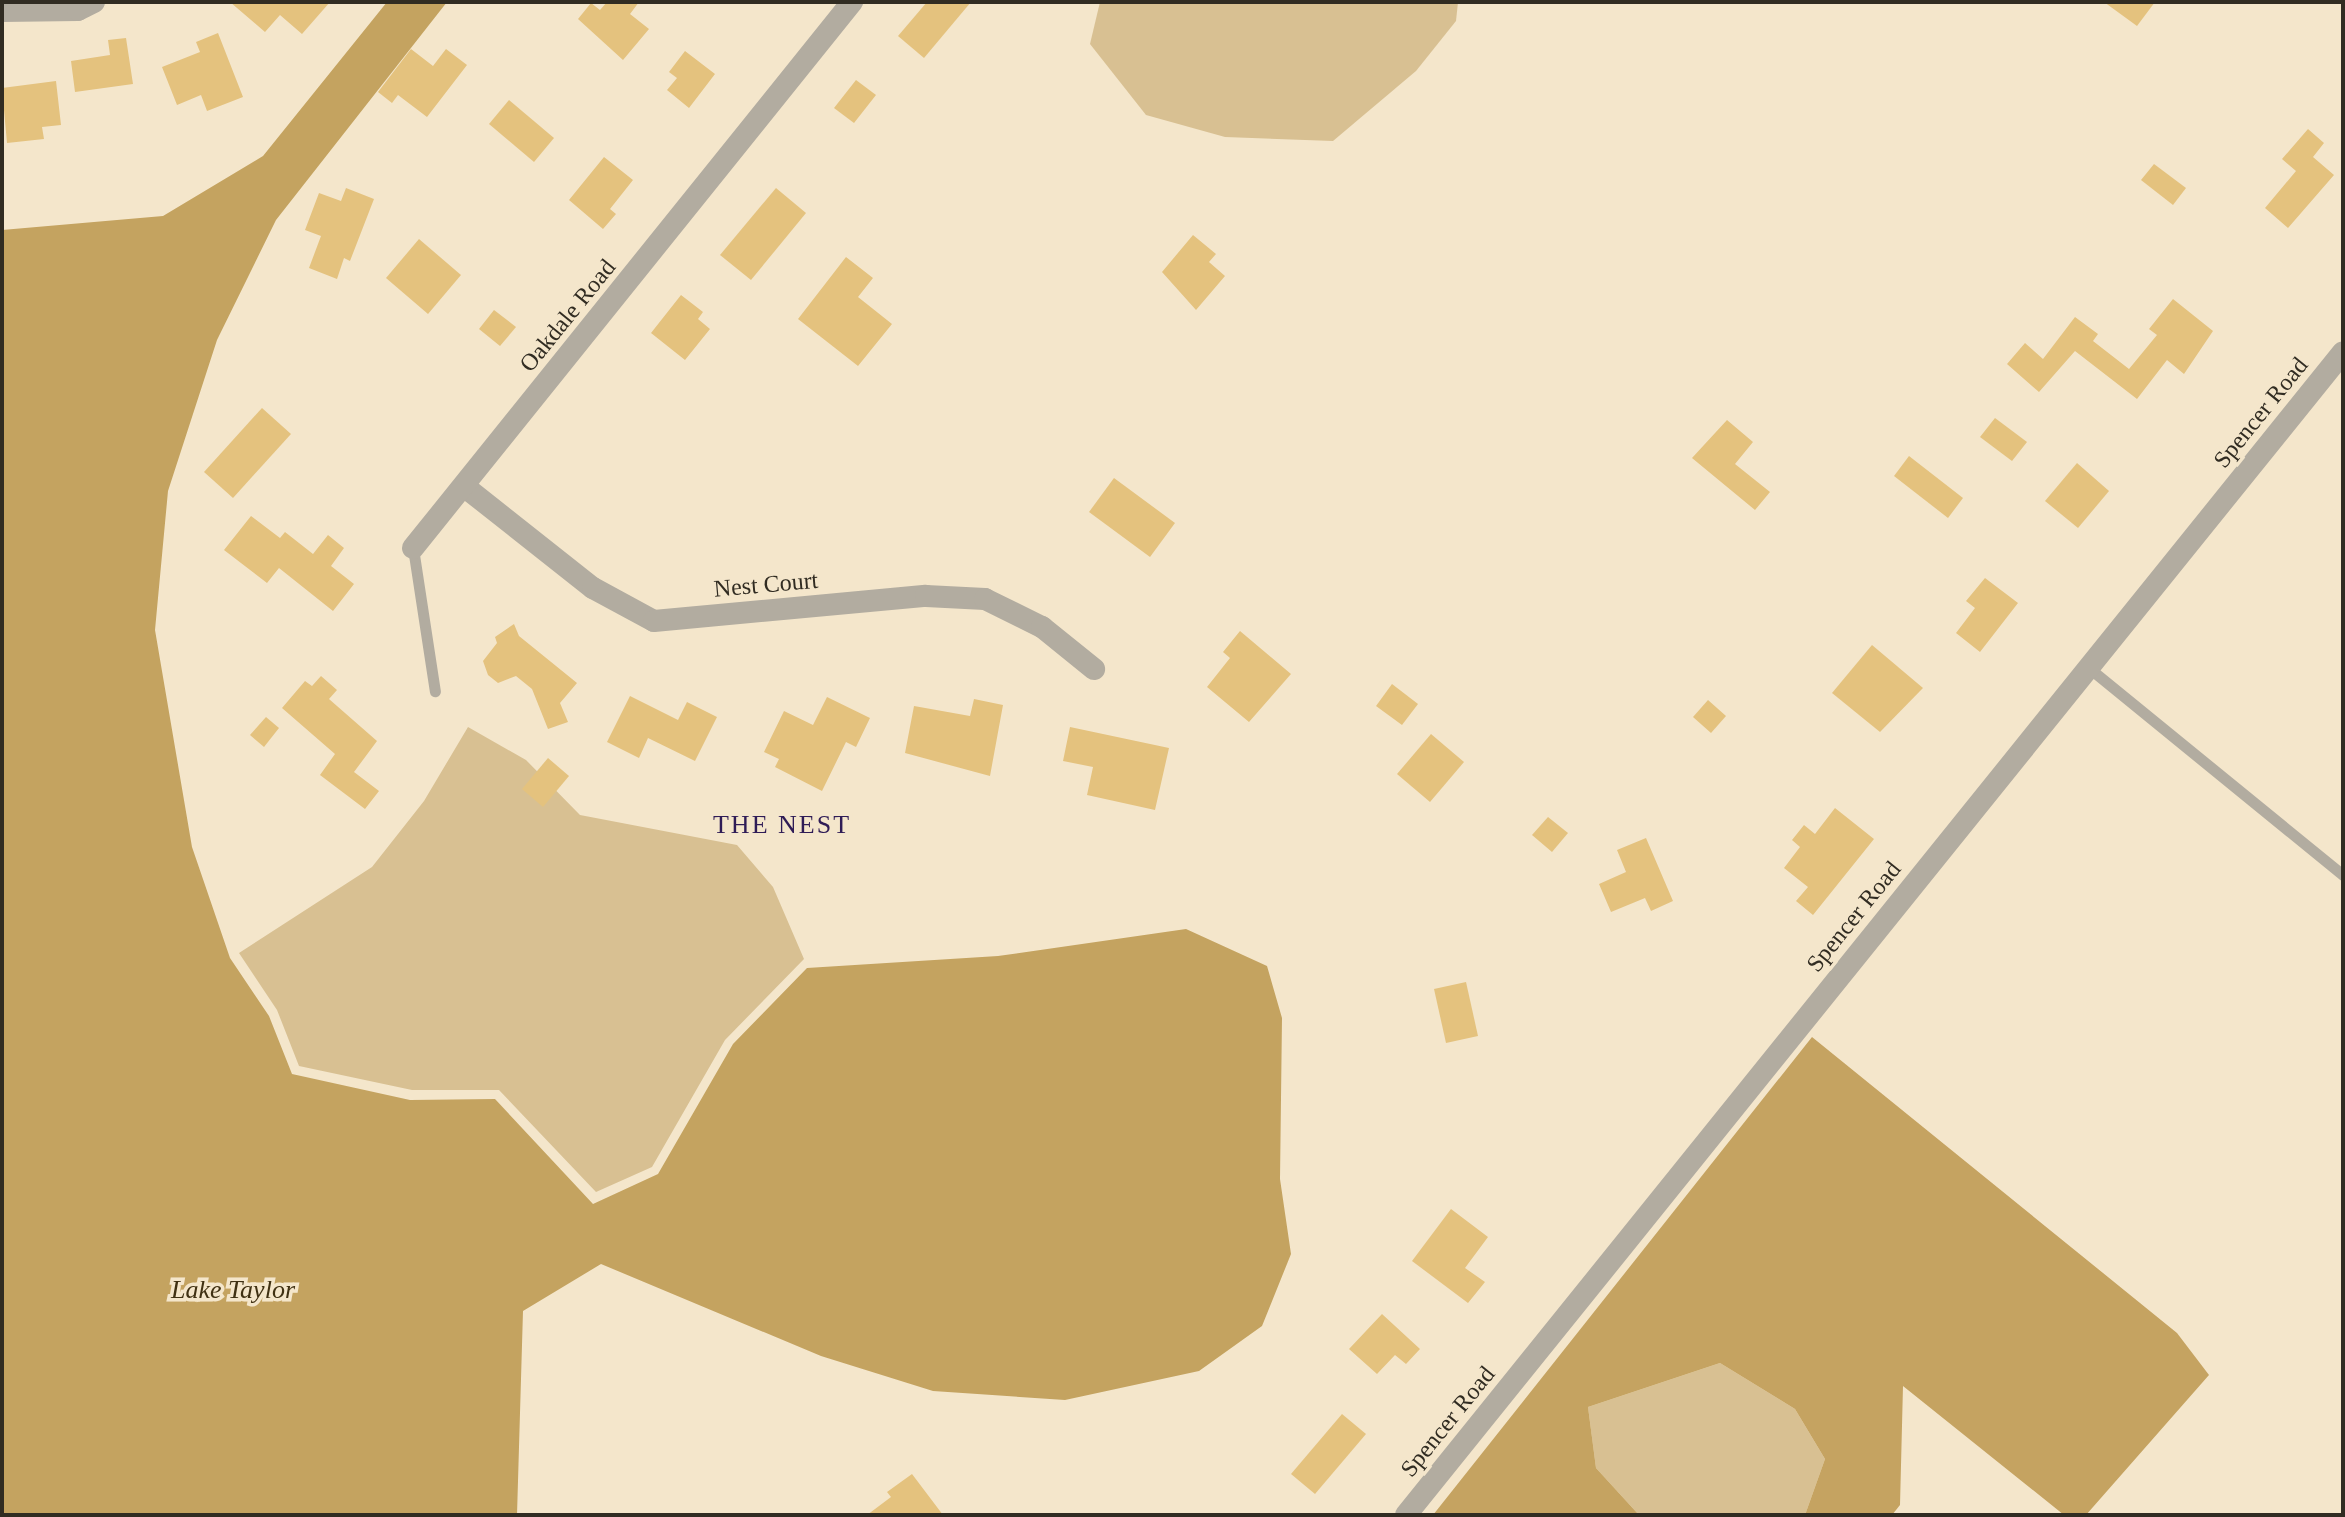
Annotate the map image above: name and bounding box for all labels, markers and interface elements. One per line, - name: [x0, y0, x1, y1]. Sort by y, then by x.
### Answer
- street label: Oakdale Road: [514, 254, 622, 378]
- street label: Spencer Road: [2208, 352, 2314, 474]
- street label: Nest Court: [713, 566, 819, 604]
- district label: THE NEST: [713, 809, 851, 841]
- street label: Spencer Road: [1801, 856, 1907, 978]
- water label: Lake Taylor: [171, 1274, 295, 1306]
- street label: Spencer Road: [1395, 1361, 1501, 1483]

